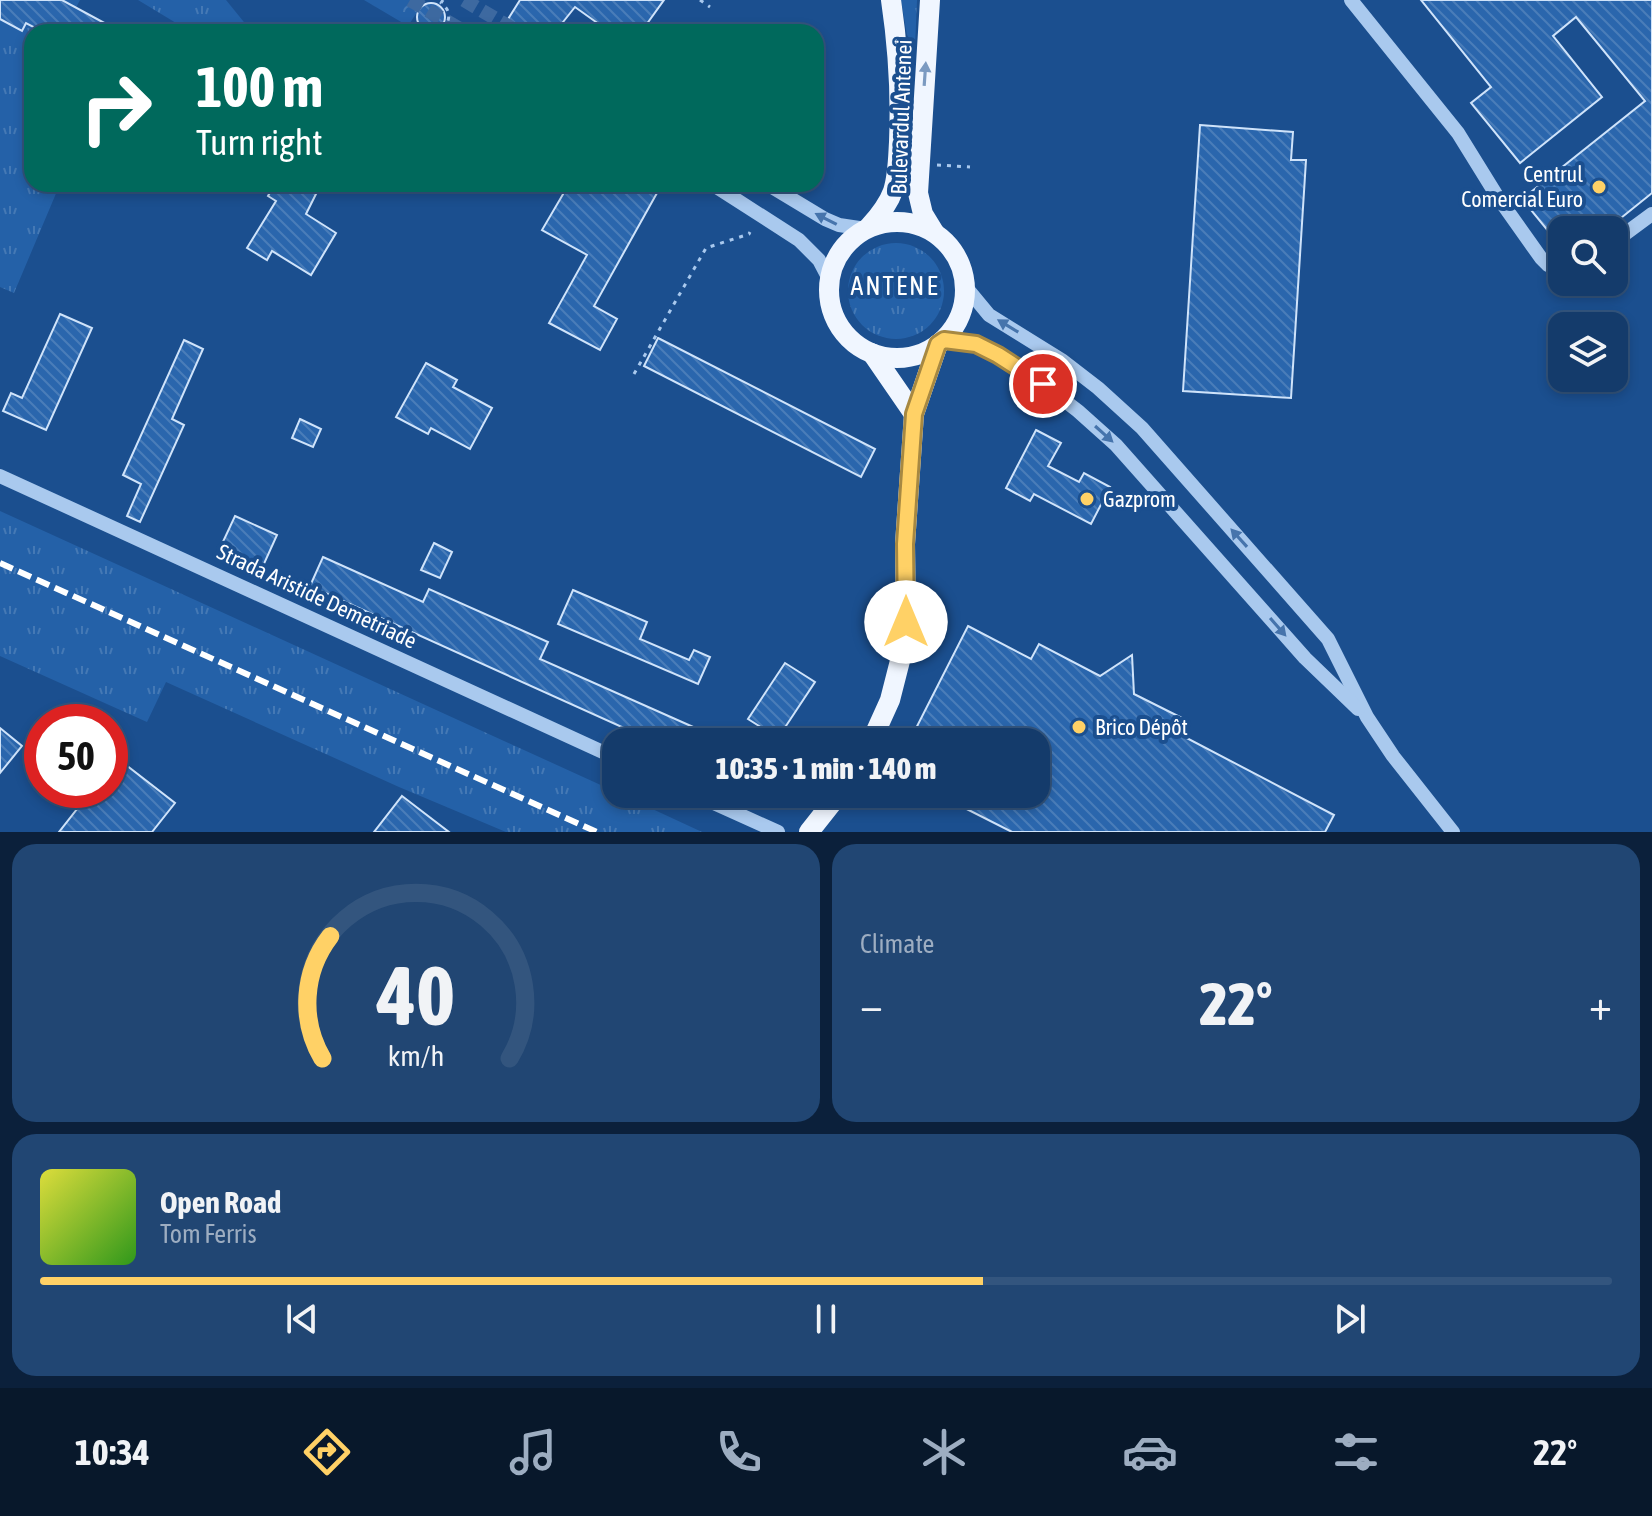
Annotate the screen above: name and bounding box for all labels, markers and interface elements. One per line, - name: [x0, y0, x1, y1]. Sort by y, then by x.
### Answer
- street label: Bulevardul Antenei: [885, 39, 917, 195]
- text: 100 m: [196, 55, 323, 119]
- icon: right: [64, 56, 168, 160]
- one-way arrow: [919, 61, 932, 86]
- text: Turn right: [196, 121, 323, 163]
- place label: Centrul Comercial Euro: [1461, 161, 1583, 212]
- marker: Centrul Comercial Euro: [1590, 178, 1608, 196]
- one-way arrow: [815, 212, 838, 225]
- map controls: [1548, 216, 1628, 392]
- button: search: [1548, 216, 1628, 296]
- district label: ANTENE: [851, 271, 940, 301]
- button: layers: [1548, 312, 1628, 392]
- one-way arrow: [997, 319, 1019, 333]
- pin: [1009, 350, 1077, 418]
- icon: arrive: [1021, 362, 1065, 406]
- one-way arrow: [1094, 425, 1114, 442]
- place label: Gazprom: [1103, 486, 1176, 512]
- marker: Gazprom: [1078, 490, 1096, 508]
- one-way arrow: [1231, 528, 1249, 547]
- street label: Strada Aristide Demetriade: [213, 538, 421, 654]
- position arrow: [864, 580, 948, 664]
- one-way arrow: [1269, 617, 1286, 637]
- speed limit sign: 50: [24, 704, 128, 808]
- place label: Brico Dépôt: [1095, 714, 1188, 740]
- marker: Brico Dépôt: [1070, 718, 1088, 736]
- text: 10:35 · 1 min · 140 m: [716, 751, 936, 785]
- text: Climate: [860, 929, 934, 959]
- text: 40: [376, 947, 455, 1043]
- text: 22°: [1200, 969, 1272, 1038]
- text: −: [860, 979, 883, 1029]
- text: +: [1589, 979, 1612, 1029]
- text: km/h: [388, 1039, 444, 1072]
- text: Open Road: [160, 1185, 281, 1219]
- text: Tom Ferris: [160, 1219, 257, 1249]
- icon: previous: [280, 1297, 324, 1341]
- icon: pause: [804, 1297, 848, 1341]
- icon: next: [1328, 1297, 1372, 1341]
- icon: directions: [299, 1424, 355, 1480]
- icon: music: [505, 1424, 561, 1480]
- icon: phone: [711, 1424, 767, 1480]
- icon: climate: [916, 1424, 972, 1480]
- icon: car: [1122, 1424, 1178, 1480]
- icon: filters: [1328, 1424, 1384, 1480]
- text: 10:34: [75, 1431, 150, 1473]
- text: 22°: [1533, 1431, 1577, 1473]

